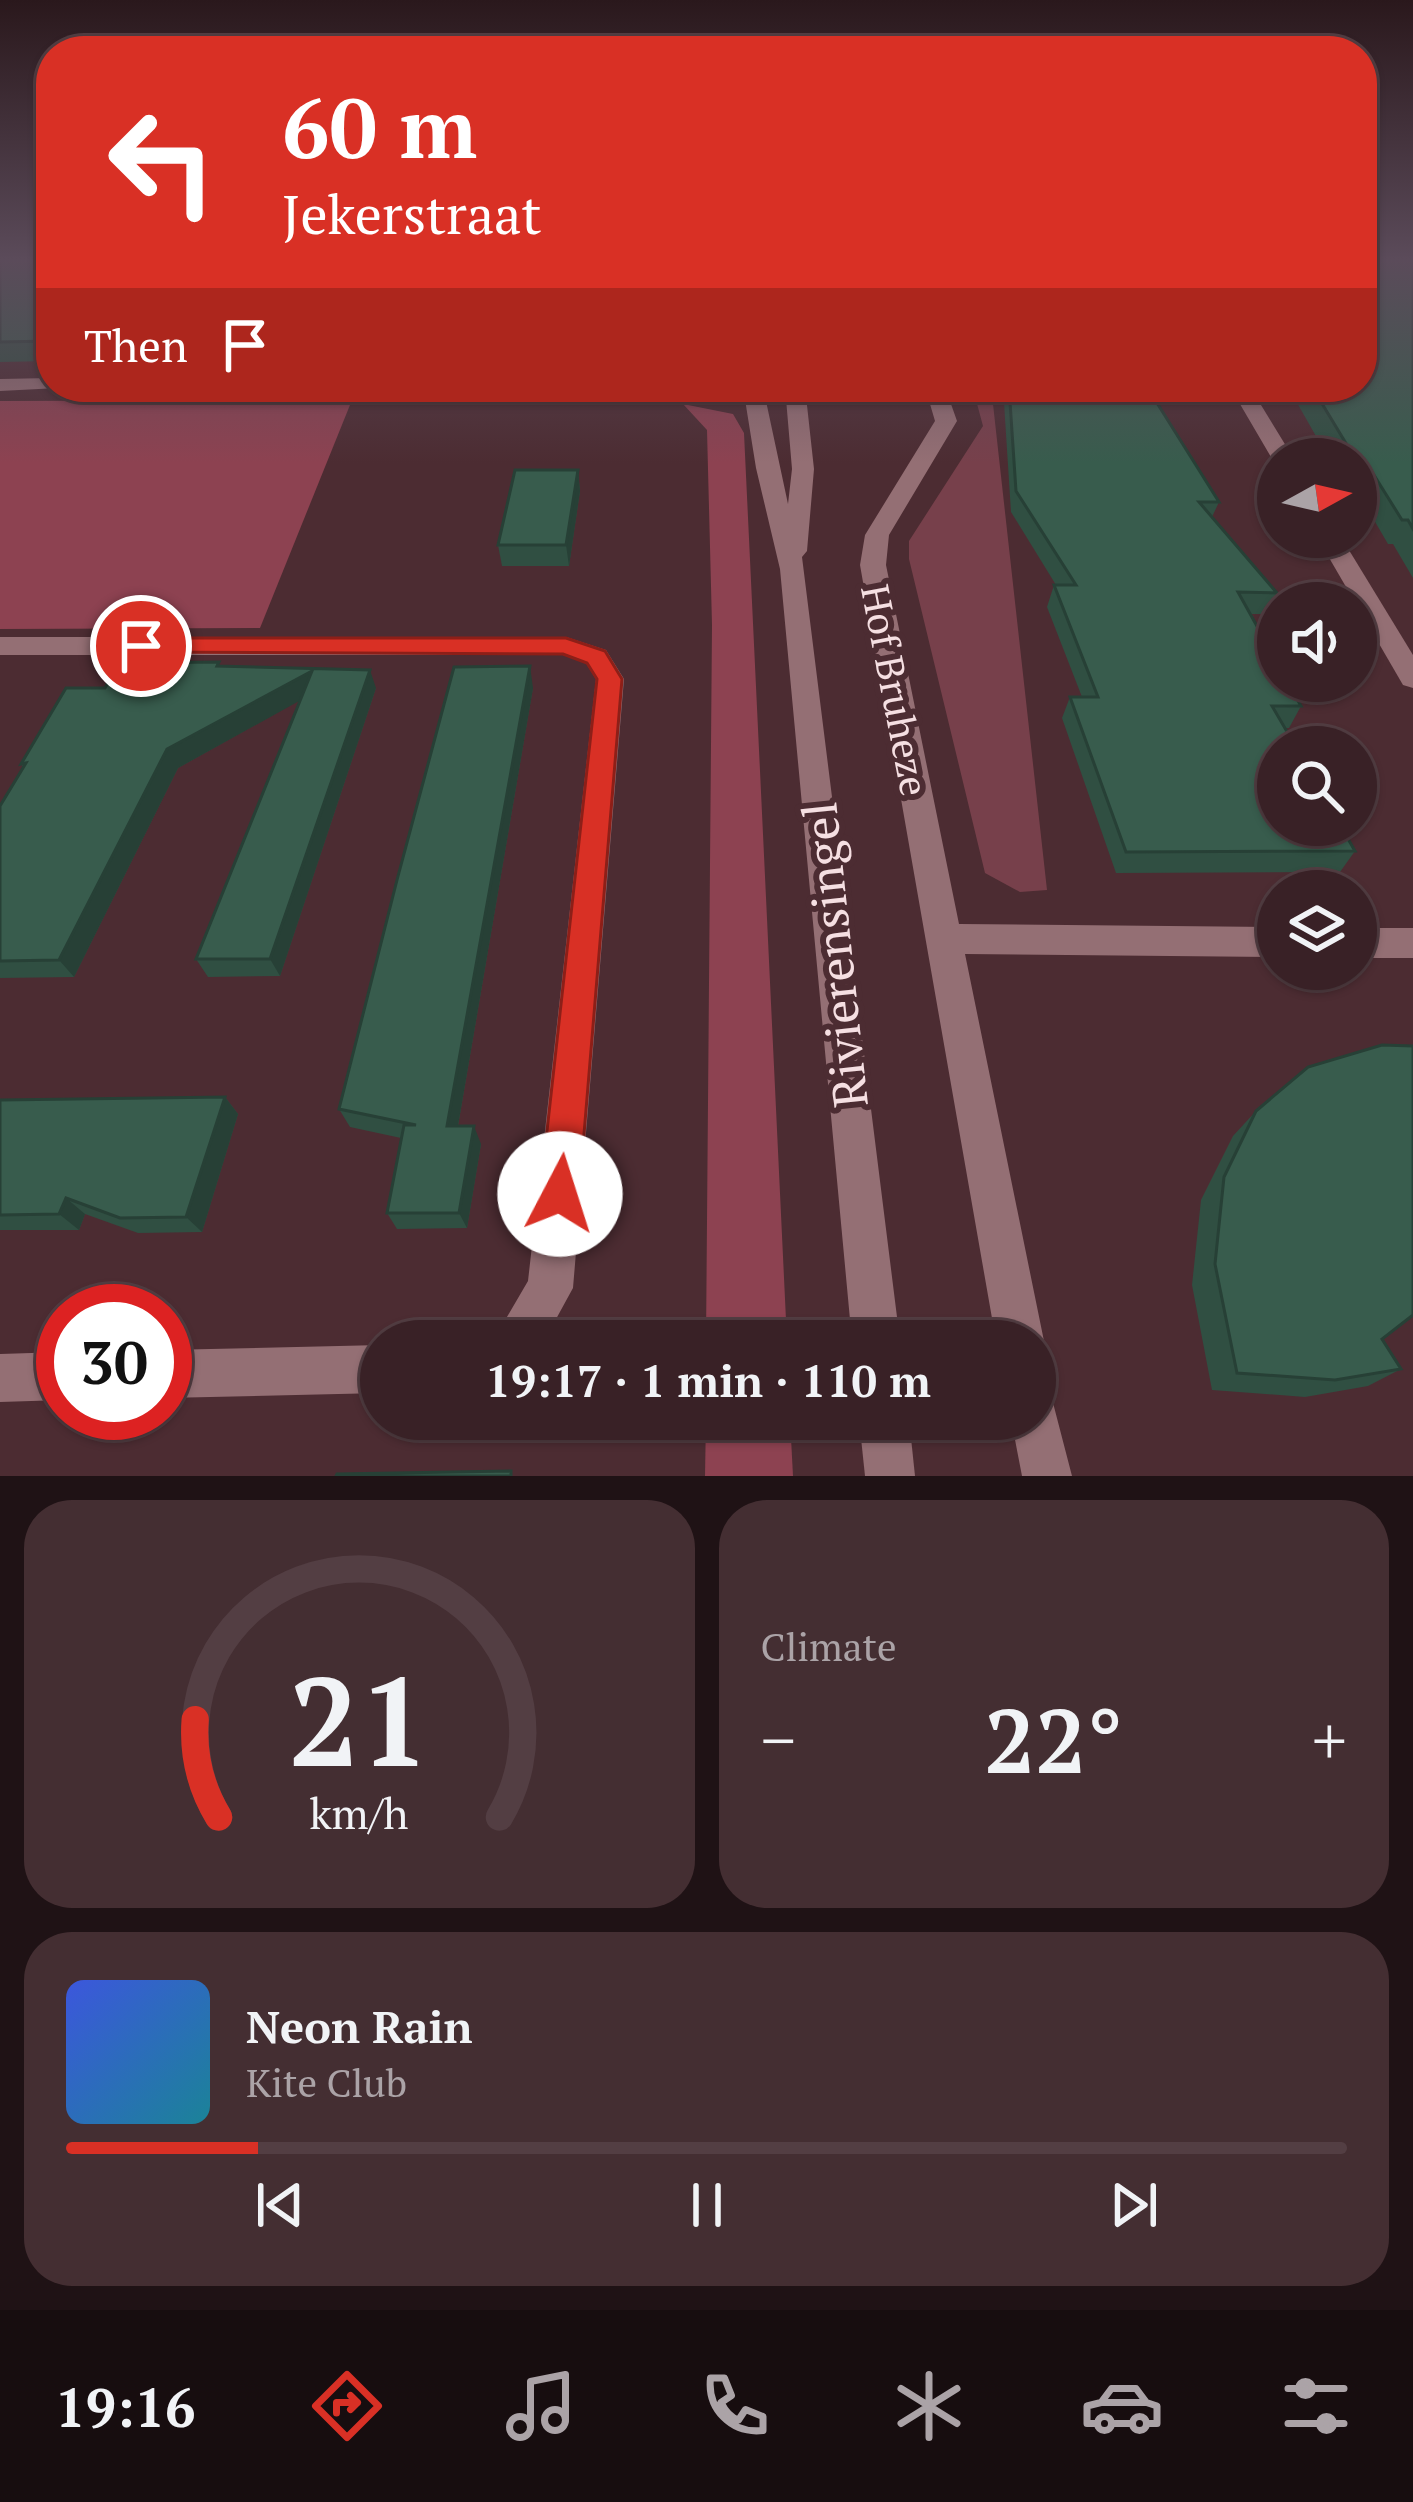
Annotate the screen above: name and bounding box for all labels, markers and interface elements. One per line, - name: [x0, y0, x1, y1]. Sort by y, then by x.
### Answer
- text: 60 m: [282, 71, 477, 182]
- icon: left: [84, 84, 240, 240]
- text: Jekerstraat: [282, 178, 541, 249]
- icon: arrive: [212, 312, 278, 378]
- text: Then: [84, 315, 188, 375]
- north arrow: [1257, 438, 1377, 558]
- map controls: [1257, 438, 1377, 990]
- street label: Hof Bruheze: [850, 580, 942, 800]
- button: sound: [1257, 582, 1377, 702]
- pin: [90, 595, 192, 697]
- icon: arrive: [108, 613, 174, 679]
- button: search: [1257, 726, 1377, 846]
- street label: Rivierensingel: [786, 799, 882, 1111]
- button: layers: [1257, 870, 1377, 990]
- position arrow: [497, 1131, 623, 1257]
- speed limit sign: 30: [36, 1284, 192, 1440]
- text: 19:17 · 1 min · 110 m: [485, 1350, 931, 1410]
- text: Climate: [761, 1620, 897, 1672]
- text: 21: [289, 1636, 430, 1802]
- text: 22°: [984, 1679, 1123, 1799]
- text: −: [761, 1695, 796, 1783]
- text: +: [1312, 1695, 1347, 1783]
- text: km/h: [310, 1784, 409, 1841]
- text: Neon Rain: [246, 1996, 473, 2056]
- text: Kite Club: [246, 2056, 407, 2108]
- icon: previous: [247, 2172, 313, 2238]
- icon: pause: [674, 2172, 740, 2238]
- icon: next: [1101, 2172, 1167, 2238]
- icon: directions: [305, 2364, 389, 2448]
- icon: music: [499, 2364, 583, 2448]
- icon: phone: [693, 2364, 777, 2448]
- icon: climate: [887, 2364, 971, 2448]
- icon: car: [1080, 2364, 1164, 2448]
- icon: filters: [1274, 2364, 1358, 2448]
- text: 19:16: [55, 2371, 195, 2442]

